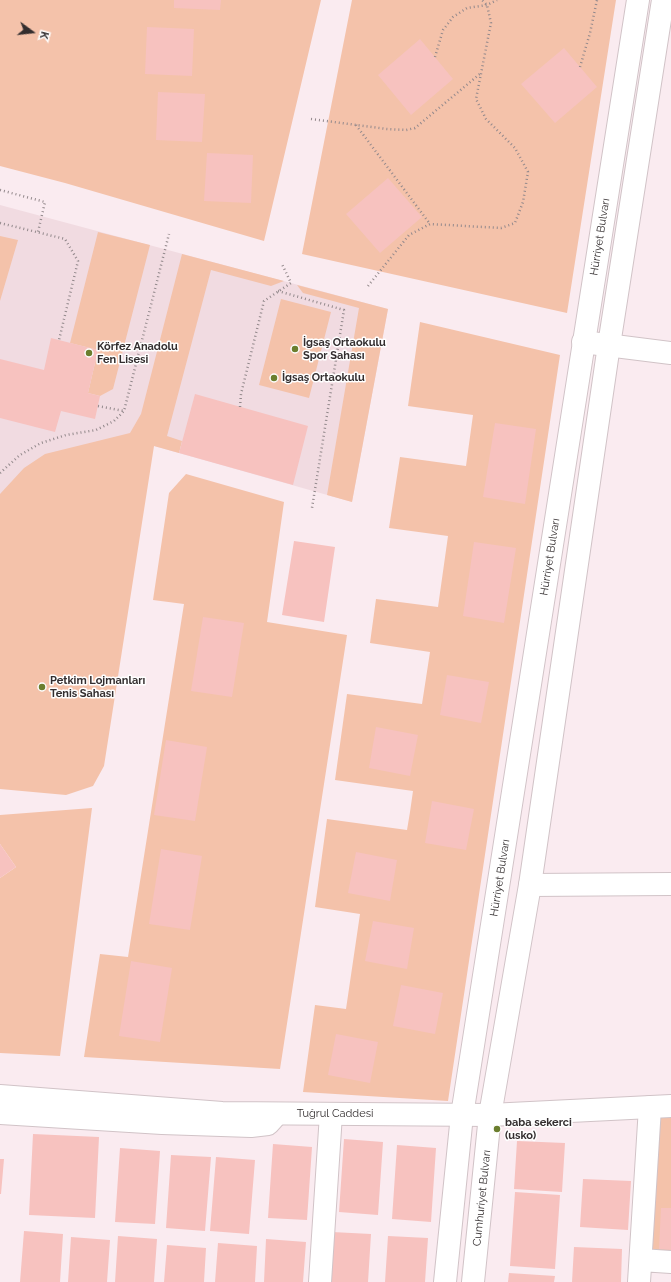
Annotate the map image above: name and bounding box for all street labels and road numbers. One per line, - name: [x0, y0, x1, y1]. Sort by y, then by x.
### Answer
- street label: Hürriyet Bulvarı: [587, 197, 613, 277]
- street label: Hürriyet Bulvarı: [537, 517, 563, 597]
- street label: Hürriyet Bulvarı: [487, 838, 513, 918]
- street label: Tuğrul Caddesi: [297, 1107, 373, 1121]
- street label: Cumhuriyet Bulvarı: [470, 1149, 494, 1247]

